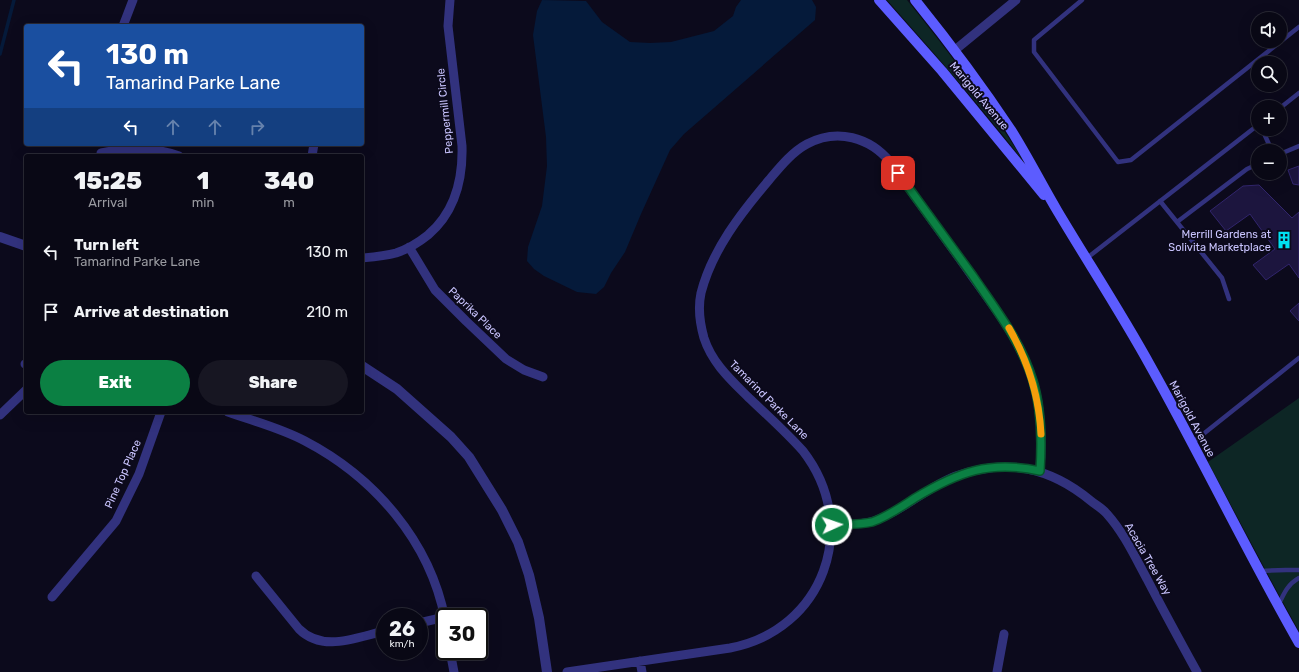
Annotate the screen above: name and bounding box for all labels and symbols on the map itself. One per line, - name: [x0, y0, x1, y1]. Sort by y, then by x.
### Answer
- street label: Marigold Avenue: [947, 59, 1011, 133]
- street label: Peppermill Circle: [434, 68, 456, 154]
- pin: [881, 156, 915, 190]
- place label: Merrill Gardens at Solivita Marketplace: [1168, 228, 1272, 254]
- building icon: Merrill Gardens at Solivita Marketplace: [1274, 230, 1294, 250]
- street label: Paprika Place: [446, 284, 504, 342]
- street label: Tamarind Parke Lane: [727, 358, 811, 442]
- street label: Marigold Avenue: [1166, 379, 1218, 459]
- street label: Pine Top Place: [102, 438, 144, 510]
- position arrow: [811, 504, 853, 546]
- street label: Acacia Tree Way: [1122, 520, 1174, 598]
- speed limit sign: 30: [436, 608, 488, 660]

